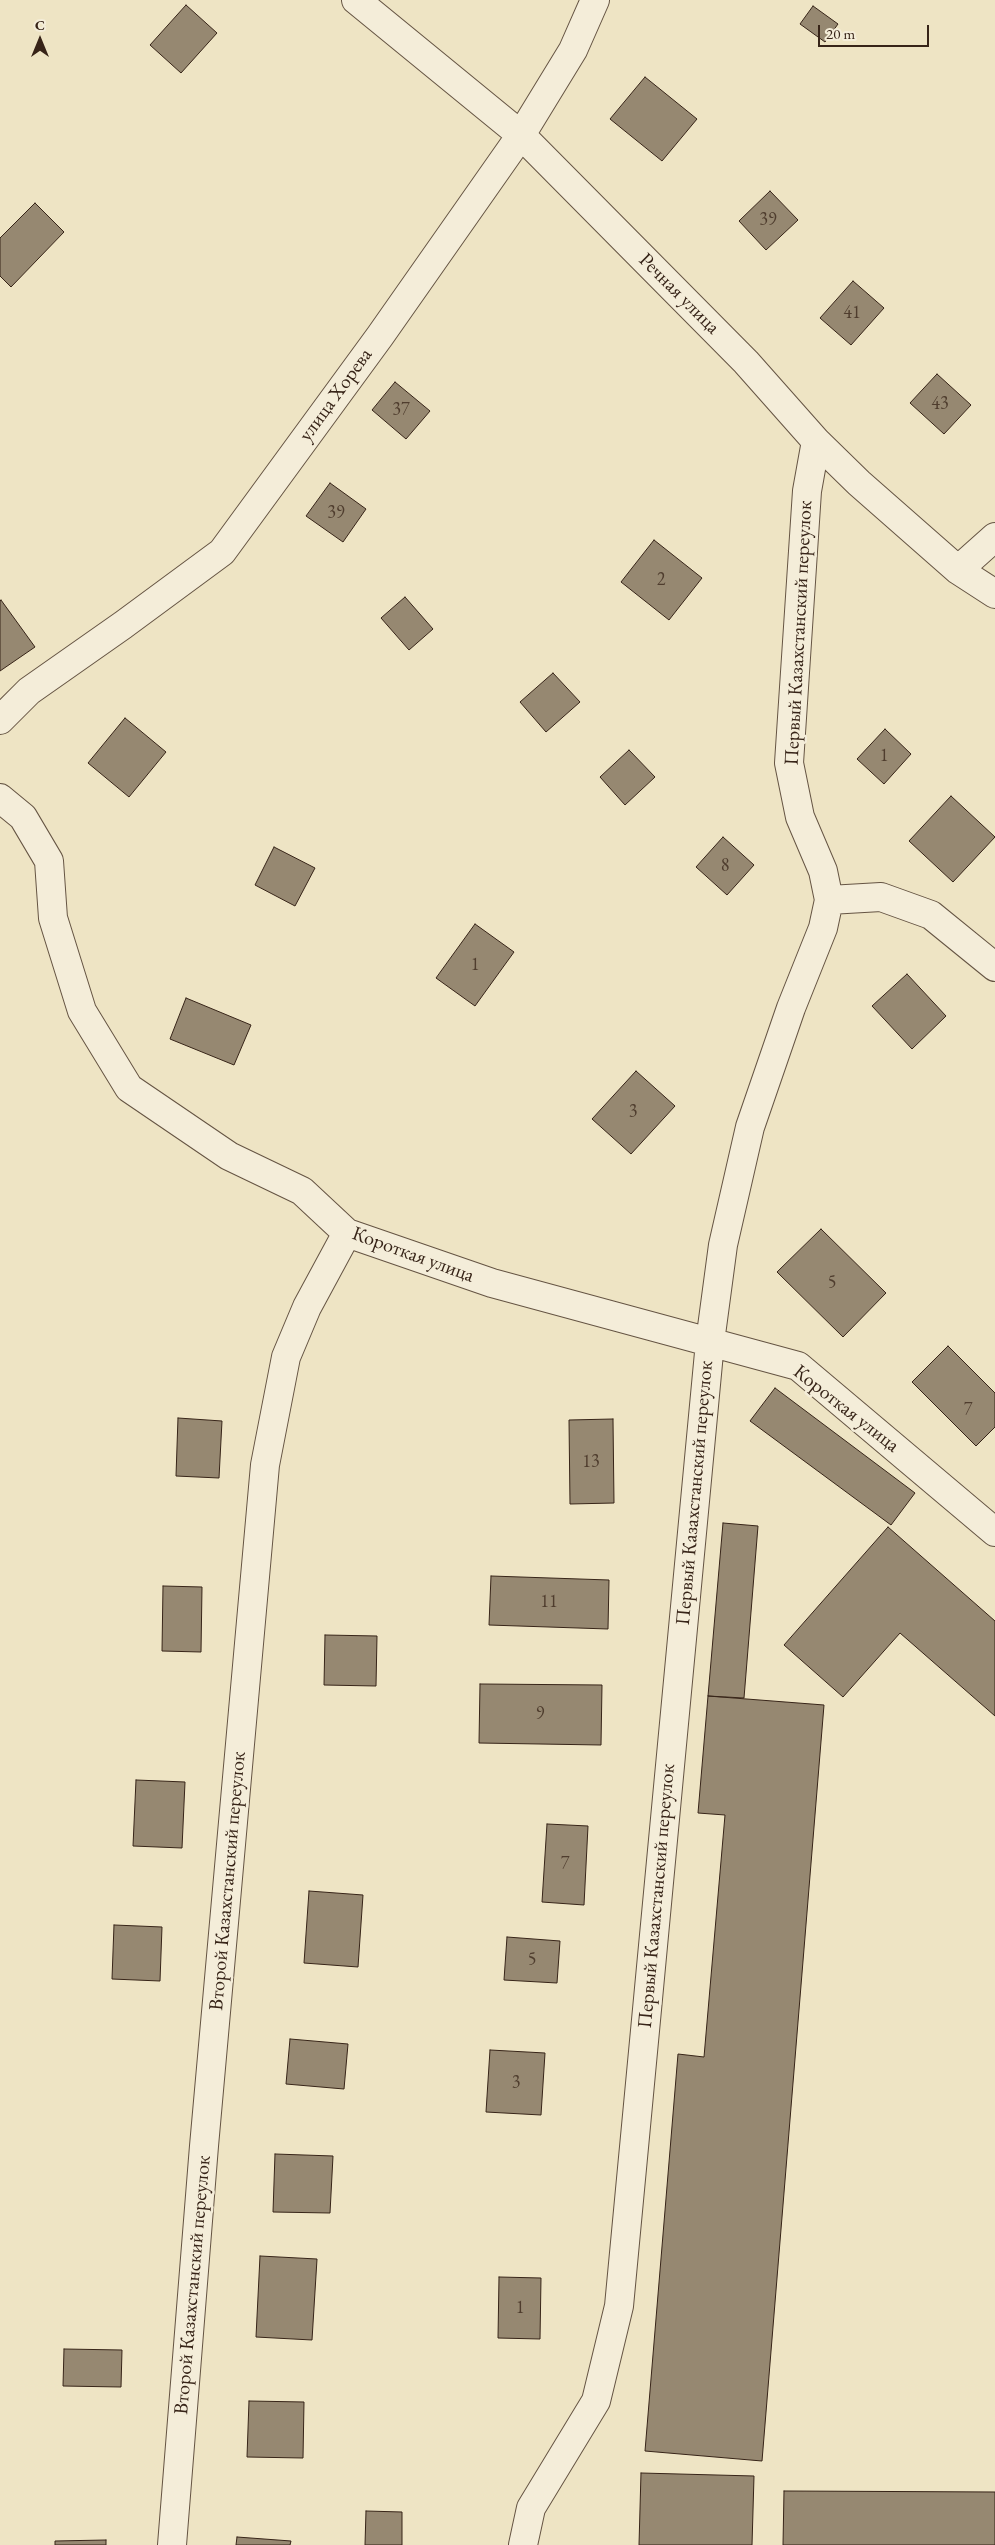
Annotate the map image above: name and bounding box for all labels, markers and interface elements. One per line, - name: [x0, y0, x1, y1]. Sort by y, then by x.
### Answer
- north arrow: [15, 15, 65, 65]
- scale bar: [820, 15, 931, 47]
- text: С: [35, 16, 45, 34]
- text: 20 m: [826, 24, 855, 43]
- house number: 39: [759, 209, 777, 231]
- street label: Речная улица: [633, 248, 725, 340]
- house number: 41: [843, 302, 861, 324]
- street label: улица Хорева: [294, 344, 378, 446]
- house number: 43: [931, 393, 949, 415]
- house number: 37: [392, 399, 410, 421]
- street label: Первый Казахстанский переулок: [780, 500, 818, 766]
- house number: 39: [327, 502, 345, 524]
- house number: 2: [657, 569, 665, 591]
- house number: 1: [880, 745, 888, 767]
- house number: 8: [721, 855, 729, 877]
- house number: 1: [471, 954, 479, 976]
- house number: 3: [629, 1101, 637, 1123]
- street label: Короткая улица: [349, 1222, 477, 1288]
- house number: 5: [828, 1272, 836, 1294]
- street label: Первый Казахстанский переулок: [671, 1360, 719, 1626]
- street label: Короткая улица: [788, 1360, 904, 1458]
- house number: 7: [964, 1399, 972, 1421]
- house number: 13: [582, 1451, 600, 1473]
- house number: 11: [540, 1591, 558, 1613]
- house number: 9: [536, 1703, 544, 1725]
- street label: Второй Казахстанский переулок: [205, 1750, 251, 2012]
- street label: Первый Казахстанский переулок: [633, 1763, 681, 2029]
- house number: 7: [561, 1853, 569, 1875]
- house number: 5: [528, 1949, 536, 1971]
- house number: 3: [512, 2072, 520, 2094]
- street label: Второй Казахстанский переулок: [170, 2154, 216, 2416]
- house number: 1: [516, 2297, 524, 2319]

